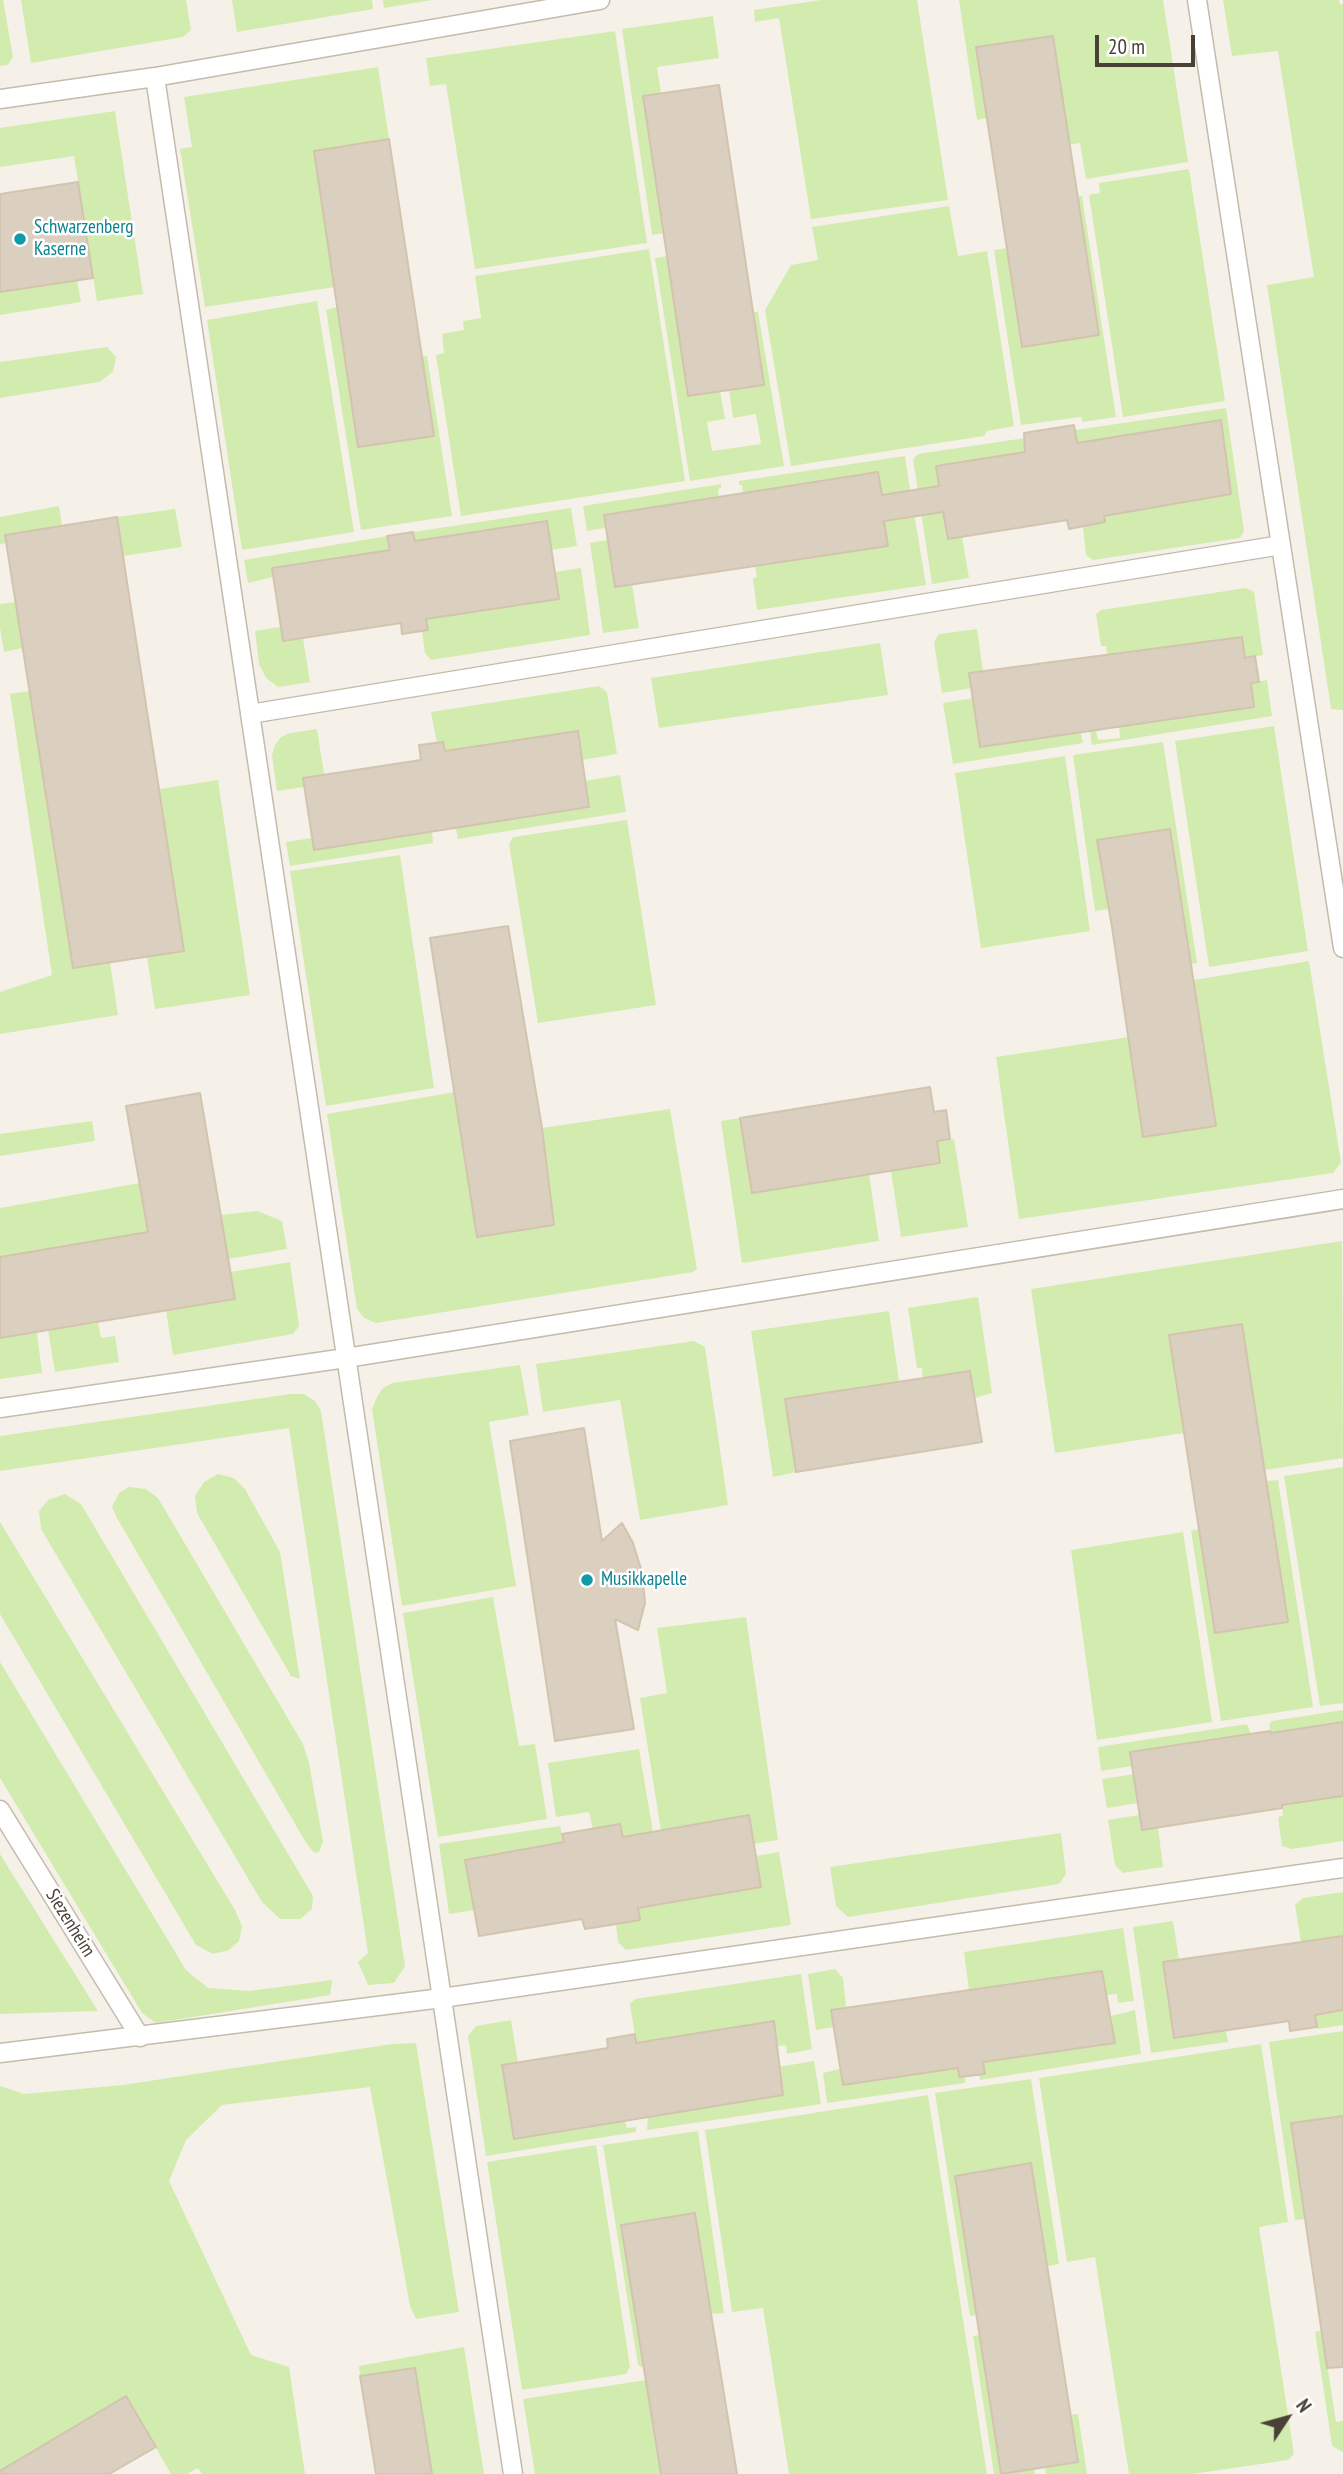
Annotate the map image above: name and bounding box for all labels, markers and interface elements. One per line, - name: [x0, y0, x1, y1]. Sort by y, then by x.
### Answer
- scale bar: [1098, 21, 1198, 65]
- text: 20 m: [1108, 33, 1145, 60]
- place label: Schwarzenberg Kaserne: [34, 217, 134, 261]
- marker: Schwarzenberg Kaserne: [12, 231, 28, 247]
- place label: Musikkapelle: [601, 1569, 687, 1591]
- marker: Musikkapelle: [579, 1572, 595, 1588]
- street label: Siezenheim: [40, 1885, 100, 1961]
- north arrow: [1252, 2383, 1322, 2453]
- text: N: [1291, 2394, 1317, 2417]

